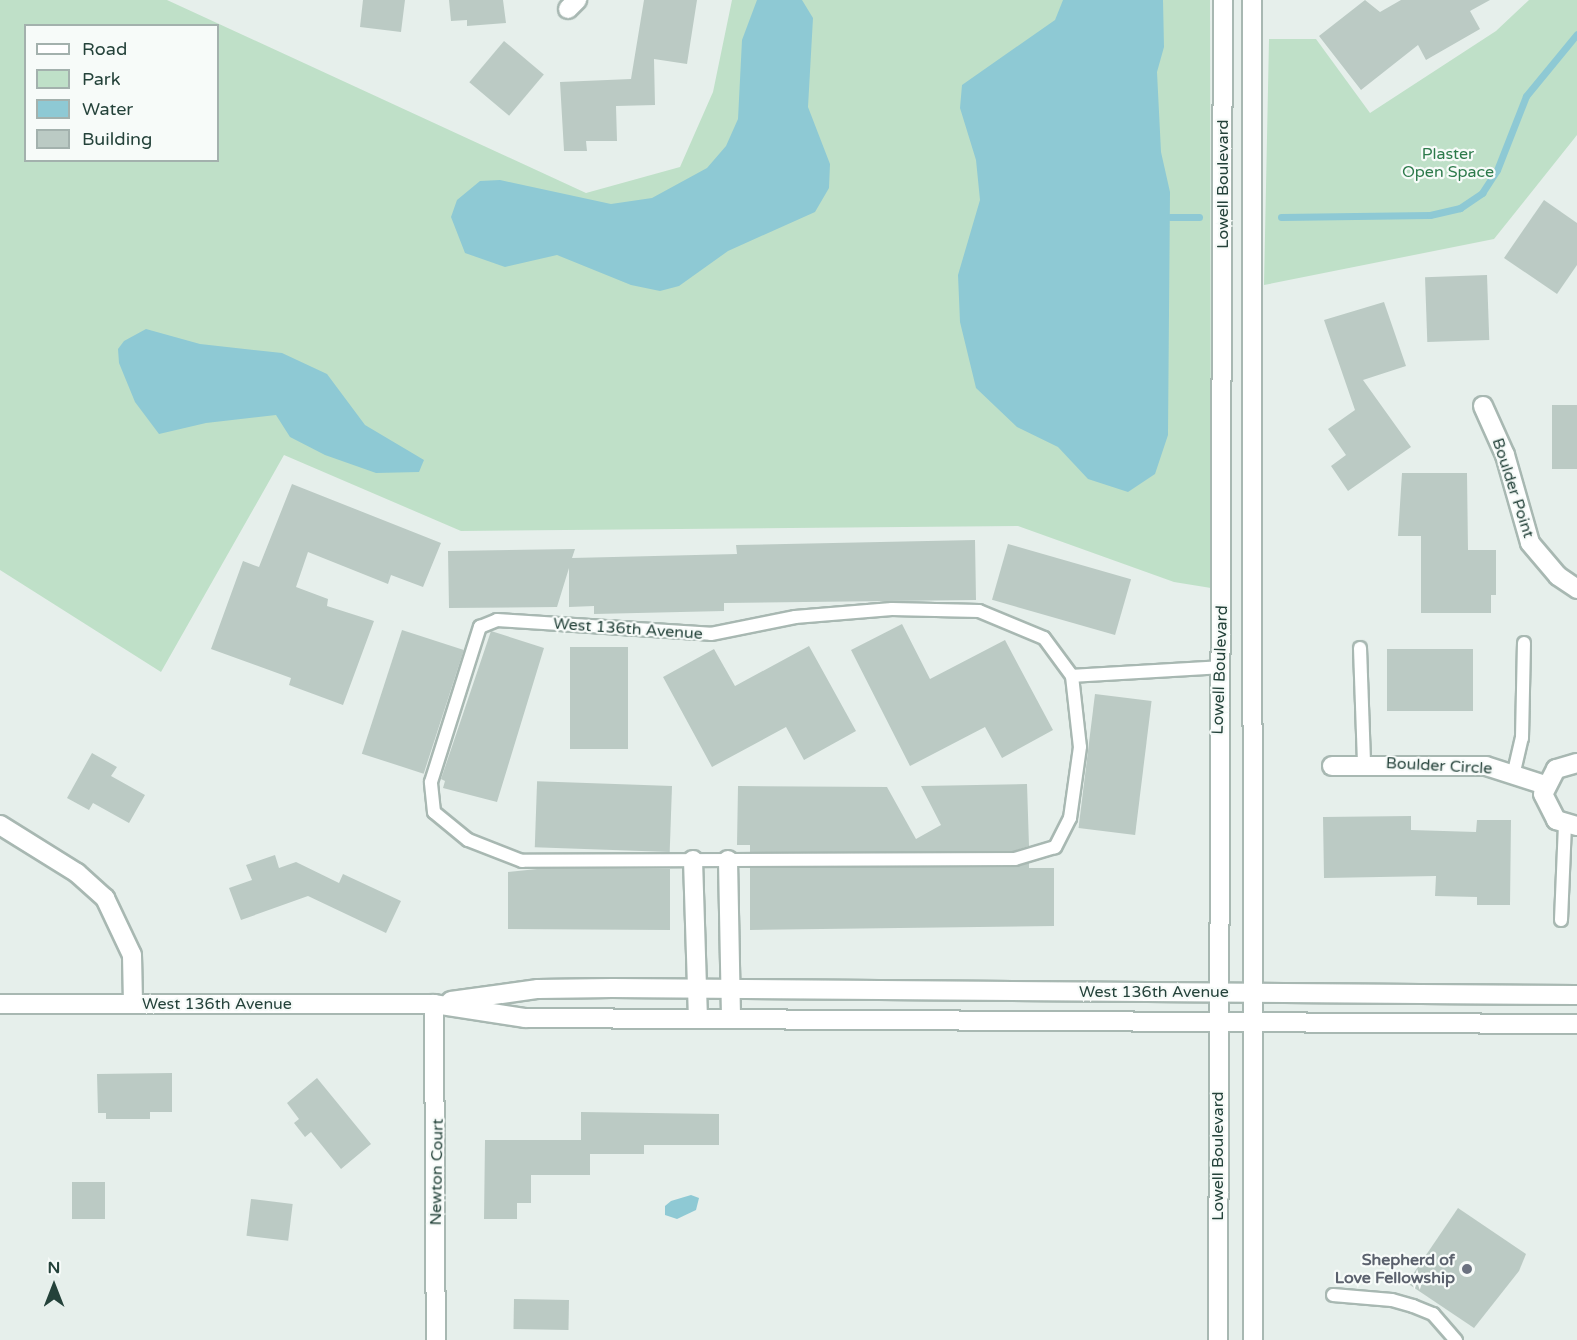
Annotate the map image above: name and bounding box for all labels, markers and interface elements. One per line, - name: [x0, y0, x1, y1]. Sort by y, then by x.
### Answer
- legend: [24, 24, 219, 162]
- text: Road: [82, 38, 127, 60]
- text: Park: [82, 68, 120, 90]
- text: Water: [82, 98, 133, 120]
- street label: Lowell Boulevard: [1213, 119, 1233, 249]
- text: Building: [82, 128, 152, 150]
- park label: Plaster Open Space: [1402, 144, 1494, 182]
- street label: Boulder Point: [1488, 436, 1538, 540]
- street label: Lowell Boulevard: [1208, 605, 1232, 735]
- street label: West 136th Avenue: [553, 614, 703, 644]
- street label: Boulder Circle: [1385, 754, 1493, 778]
- street label: West 136th Avenue: [1079, 982, 1229, 1002]
- street label: West 136th Avenue: [142, 994, 292, 1014]
- street label: Lowell Boulevard: [1208, 1091, 1228, 1221]
- street label: Newton Court: [426, 1118, 448, 1226]
- place label: Shepherd of Love Fellowship: [1335, 1250, 1455, 1288]
- north arrow: [24, 1256, 84, 1316]
- text: N: [48, 1258, 60, 1278]
- marker: Shepherd of Love Fellowship: [1460, 1262, 1474, 1276]

